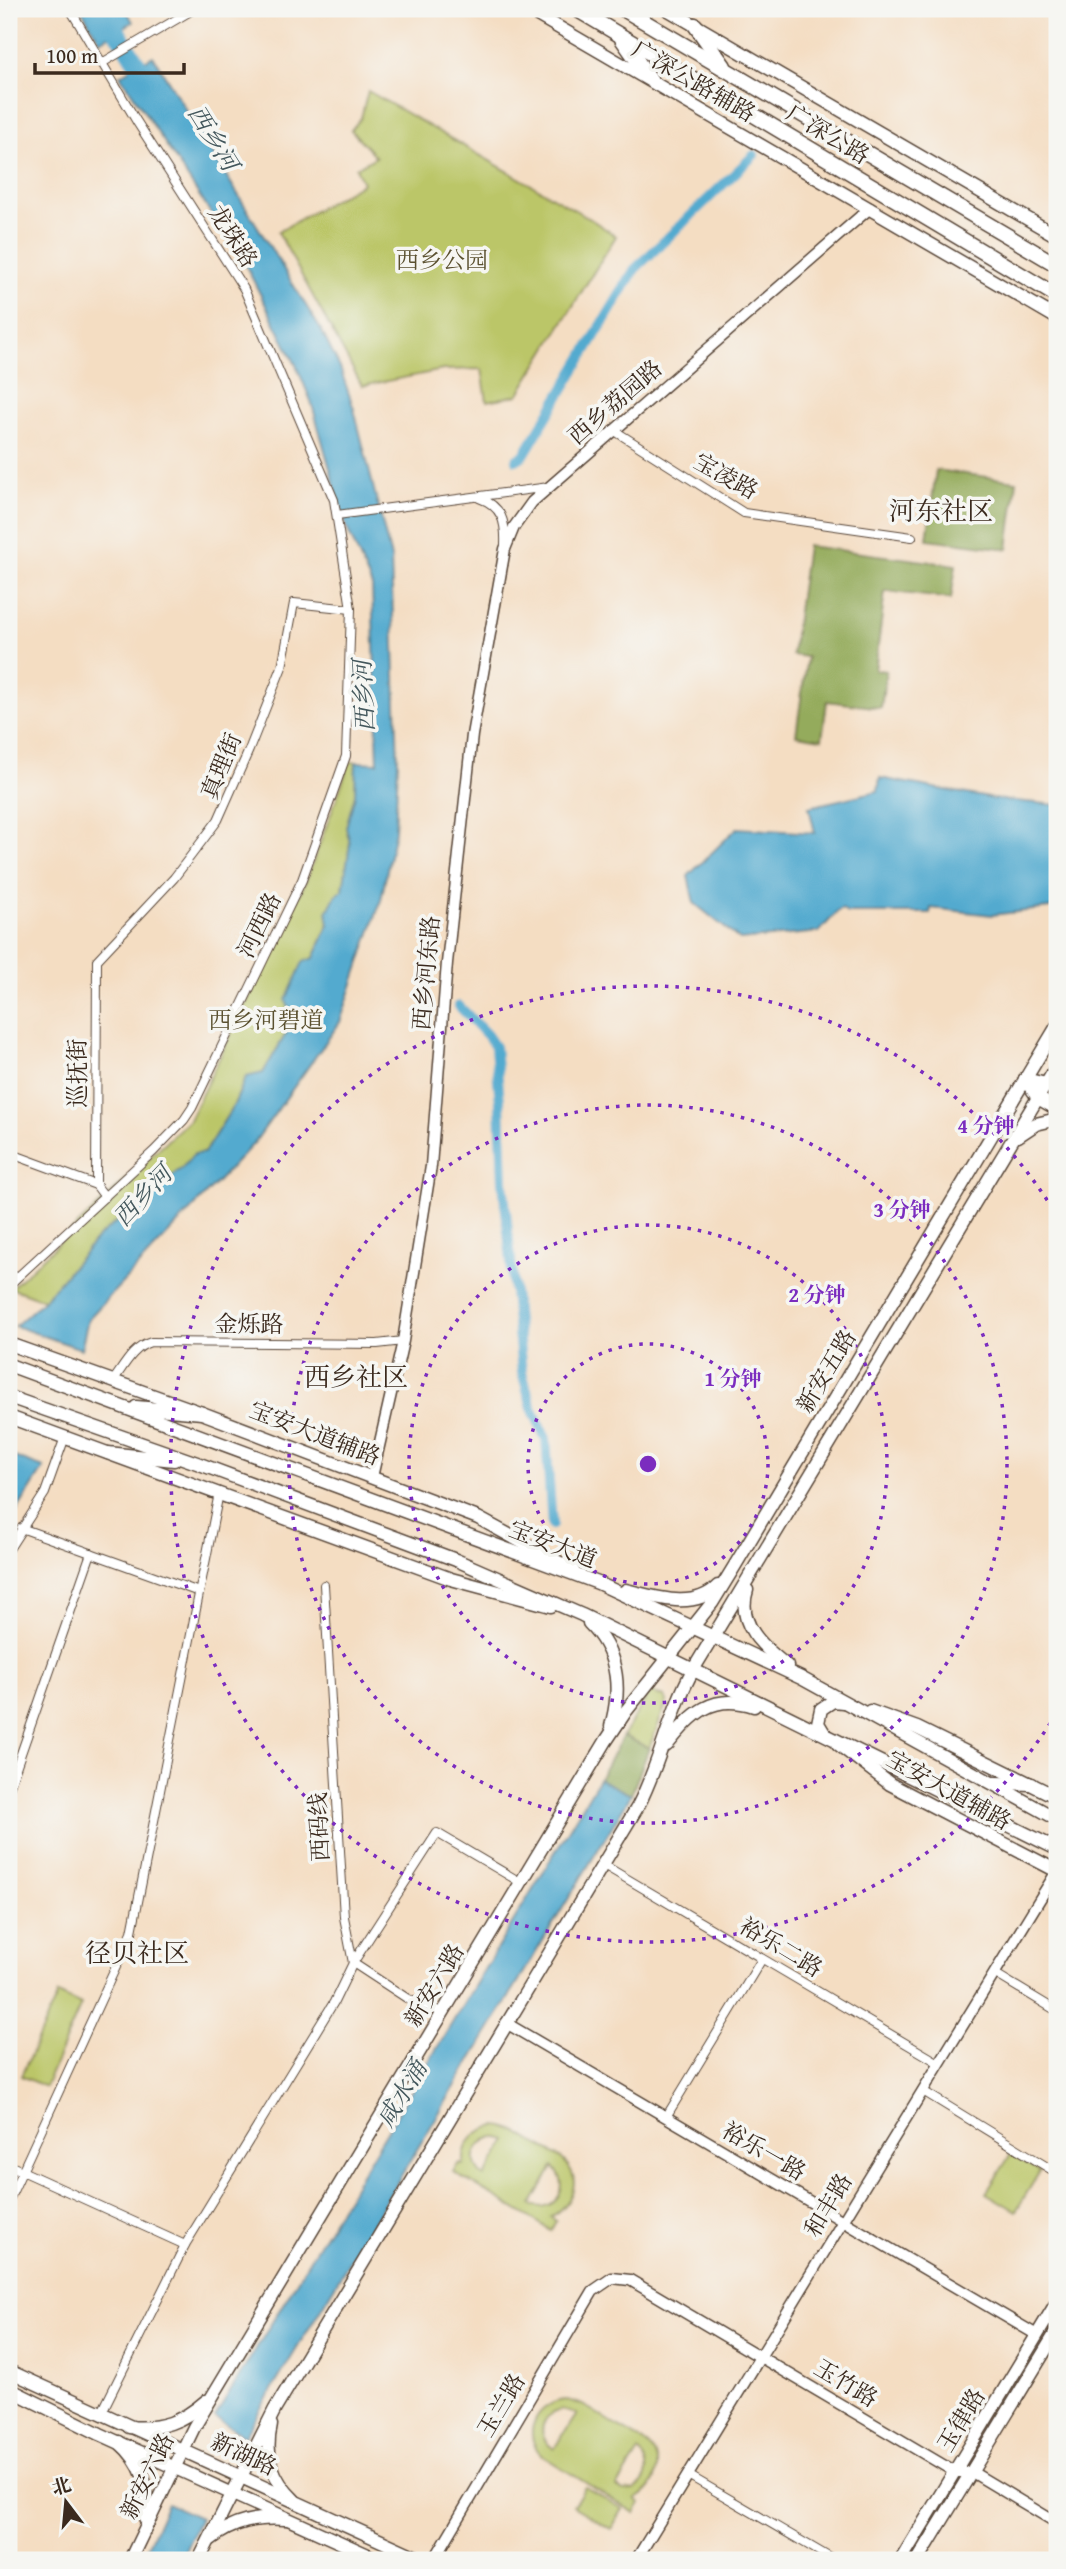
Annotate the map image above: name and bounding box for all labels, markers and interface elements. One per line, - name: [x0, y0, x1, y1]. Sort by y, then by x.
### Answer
- scale bar: [35, 32, 184, 76]
- street label: 广深公路辅路: [626, 32, 762, 129]
- text: 100 m: [46, 40, 98, 71]
- street label: 广深公路: [780, 96, 876, 171]
- water label: 西乡河: [180, 98, 249, 181]
- street label: 龙珠路: [201, 198, 266, 274]
- park label: 西乡公园: [396, 243, 488, 276]
- street label: 西乡荔园路: [560, 351, 669, 452]
- street label: 宝凌路: [688, 444, 764, 507]
- district label: 河东社区: [889, 491, 993, 530]
- water label: 西乡河: [344, 655, 383, 733]
- street label: 真理街: [192, 728, 249, 804]
- street label: 河西路: [229, 887, 289, 963]
- street label: 西乡河东路: [404, 914, 447, 1032]
- park label: 西乡河碧道: [209, 1003, 324, 1036]
- street label: 巡抚街: [60, 1039, 93, 1108]
- text: 4 分钟: [957, 1110, 1015, 1141]
- water label: 西乡河: [105, 1154, 183, 1234]
- text: 3 分钟: [873, 1194, 931, 1225]
- text: 2 分钟: [788, 1279, 846, 1310]
- street label: 金烁路: [215, 1307, 284, 1340]
- street label: 新安五路: [788, 1323, 863, 1419]
- district label: 西乡社区: [304, 1357, 408, 1396]
- text: 1 分钟: [704, 1363, 762, 1394]
- street label: 宝安大道辅路: [245, 1392, 386, 1473]
- centre of rings: [636, 1452, 660, 1476]
- street label: 宝安大道: [504, 1512, 602, 1575]
- street label: 宝安大道辅路: [881, 1742, 1018, 1837]
- street label: 西码线: [300, 1792, 337, 1862]
- street label: 裕乐二路: [733, 1909, 829, 1984]
- district label: 径贝社区: [85, 1933, 189, 1972]
- street label: 新安六路: [396, 1937, 471, 2033]
- water label: 咸水涌: [368, 2051, 437, 2134]
- street label: 裕乐一路: [716, 2113, 812, 2188]
- street label: 和丰路: [796, 2167, 859, 2243]
- street label: 玉竹路: [808, 2351, 884, 2414]
- street label: 玉兰路: [469, 2367, 532, 2443]
- street label: 玉律路: [929, 2382, 992, 2458]
- street label: 新湖路: [206, 2424, 282, 2483]
- street label: 新安六路: [112, 2427, 182, 2524]
- north arrow: [32, 2468, 102, 2538]
- text: 北: [48, 2470, 74, 2502]

